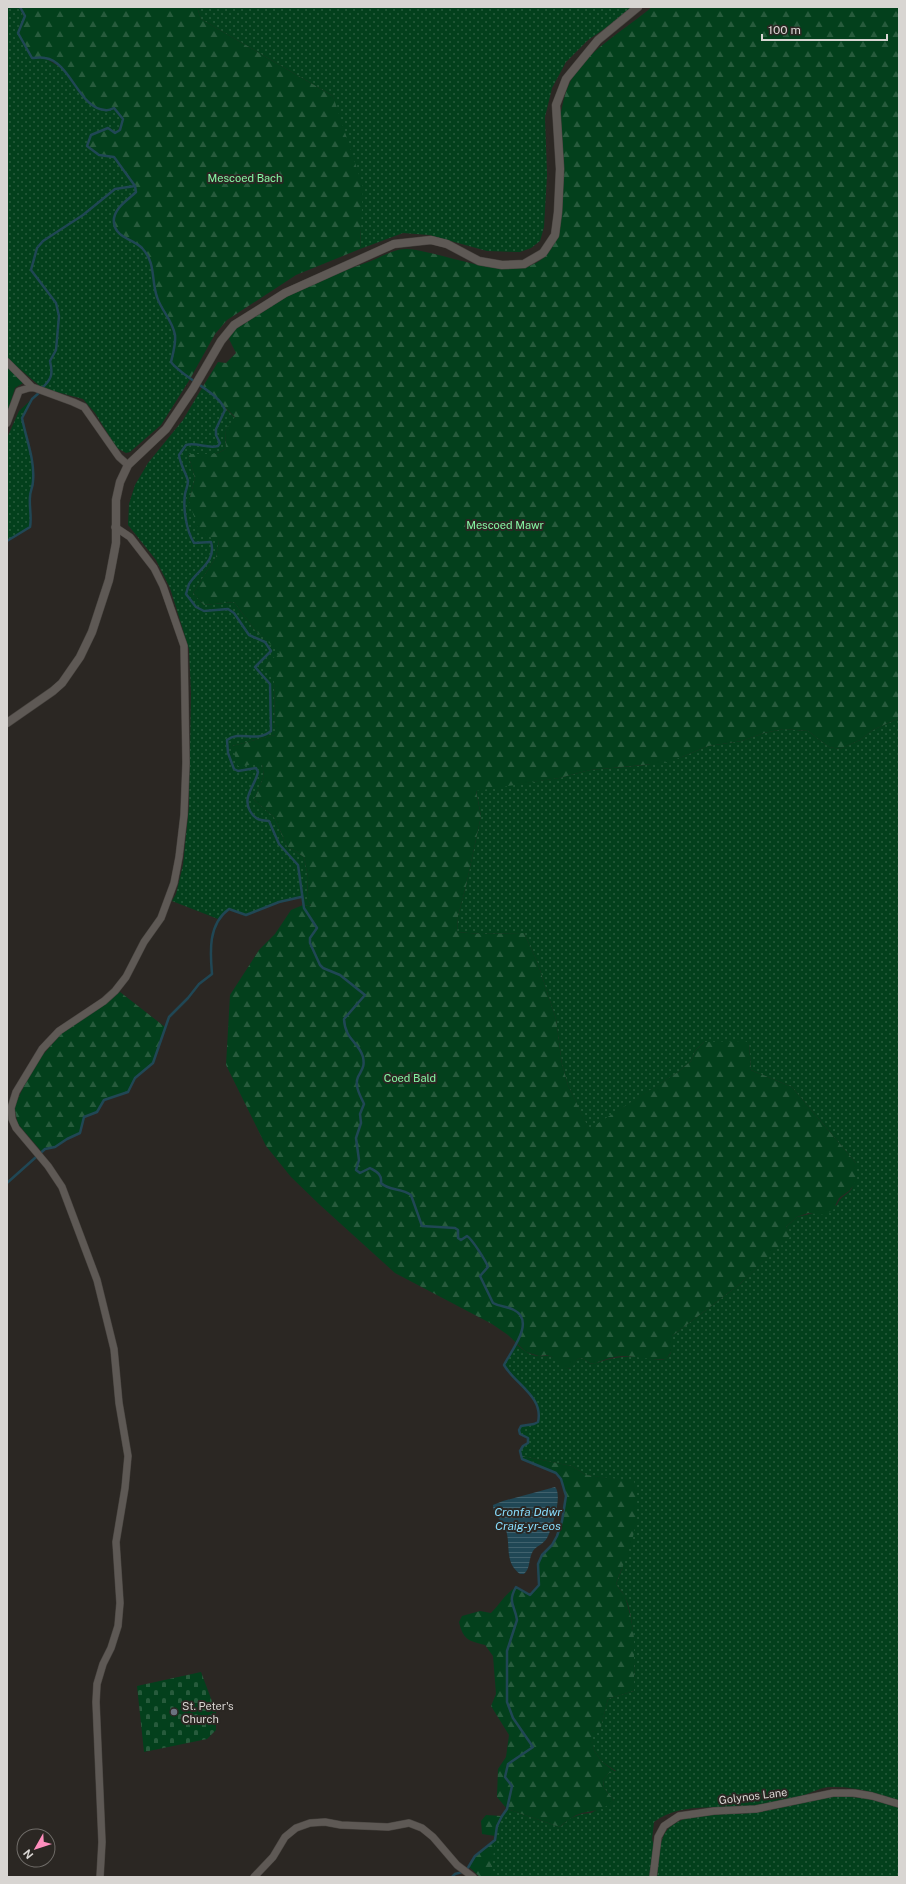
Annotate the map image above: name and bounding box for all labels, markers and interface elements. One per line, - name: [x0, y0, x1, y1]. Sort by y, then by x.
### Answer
- scale bar: [762, 16, 887, 42]
- text: 100 m: [768, 23, 801, 37]
- park label: Mescoed Bach: [208, 172, 282, 184]
- park label: Mescoed Mawr: [466, 519, 544, 531]
- park label: Coed Bald: [384, 1072, 436, 1084]
- water label: Cronfa Ddŵr Craig-yr-eos: [494, 1505, 562, 1533]
- place label: St. Peter's Church: [182, 1700, 234, 1725]
- marker: St. Peter's Church: [169, 1707, 179, 1717]
- street label: Golynos Lane: [718, 1786, 788, 1806]
- north arrow: [16, 1828, 56, 1868]
- text: N: [21, 1847, 36, 1861]

